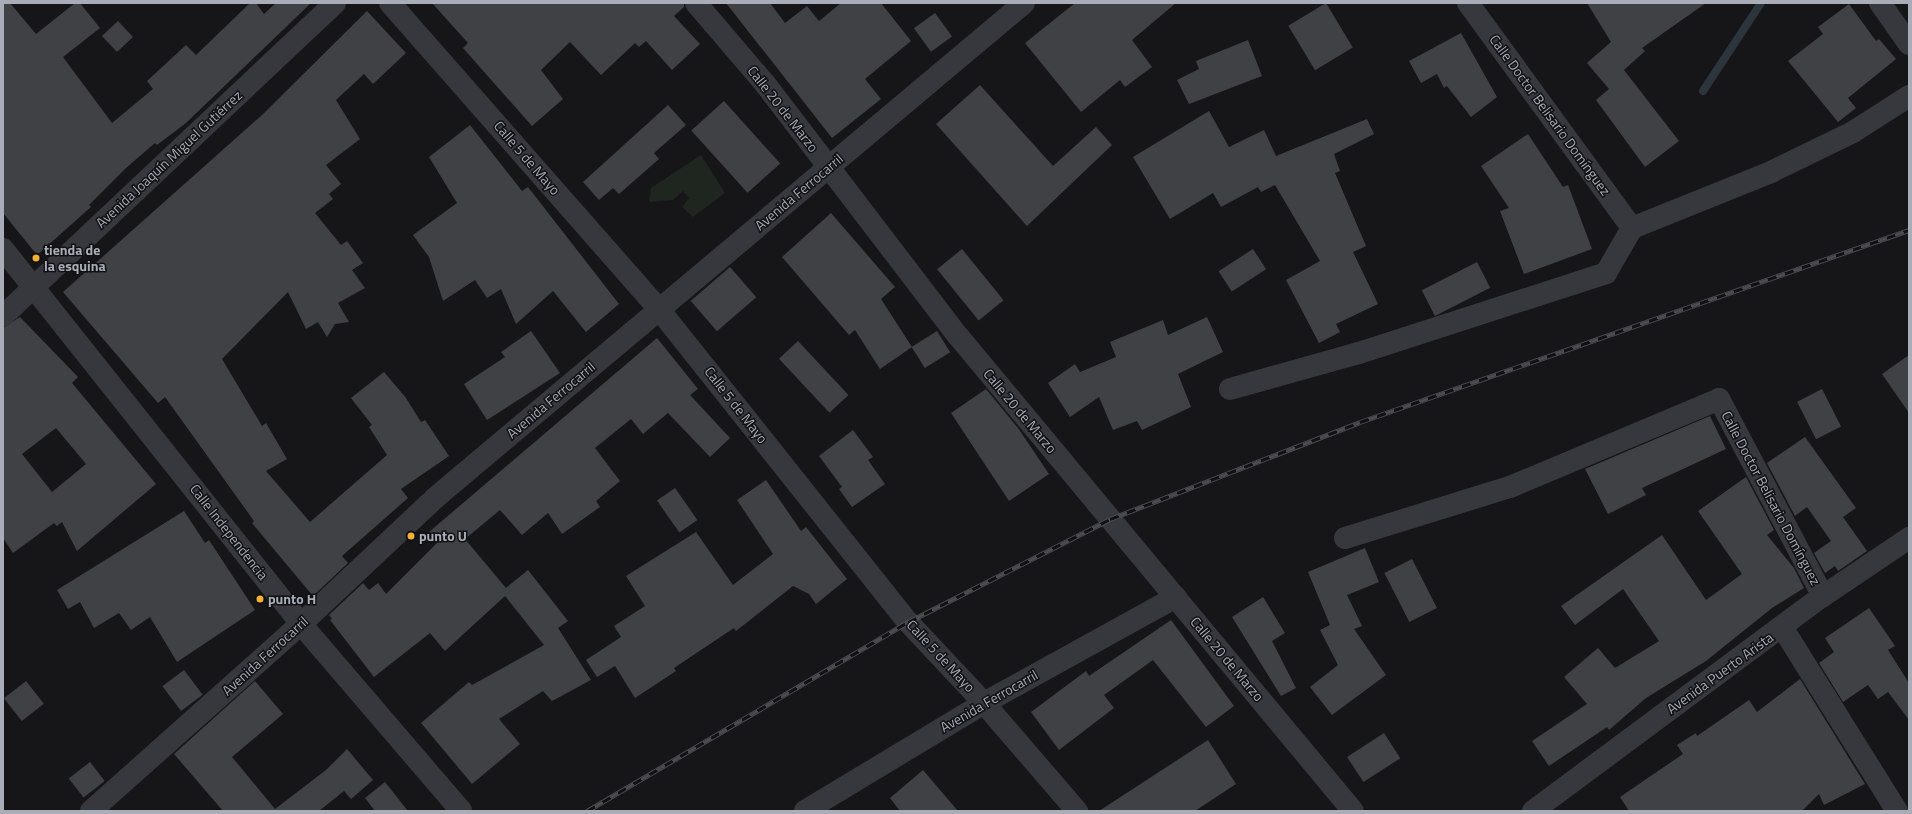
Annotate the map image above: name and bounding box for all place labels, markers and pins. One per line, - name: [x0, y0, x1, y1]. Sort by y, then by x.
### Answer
- place label: tienda de la esquina: [44, 242, 106, 274]
- marker: tienda de la esquina: [31, 253, 41, 263]
- place label: punto U: [419, 528, 467, 544]
- marker: punto U: [406, 531, 416, 541]
- place label: punto H: [268, 591, 316, 607]
- marker: punto H: [255, 594, 265, 604]

